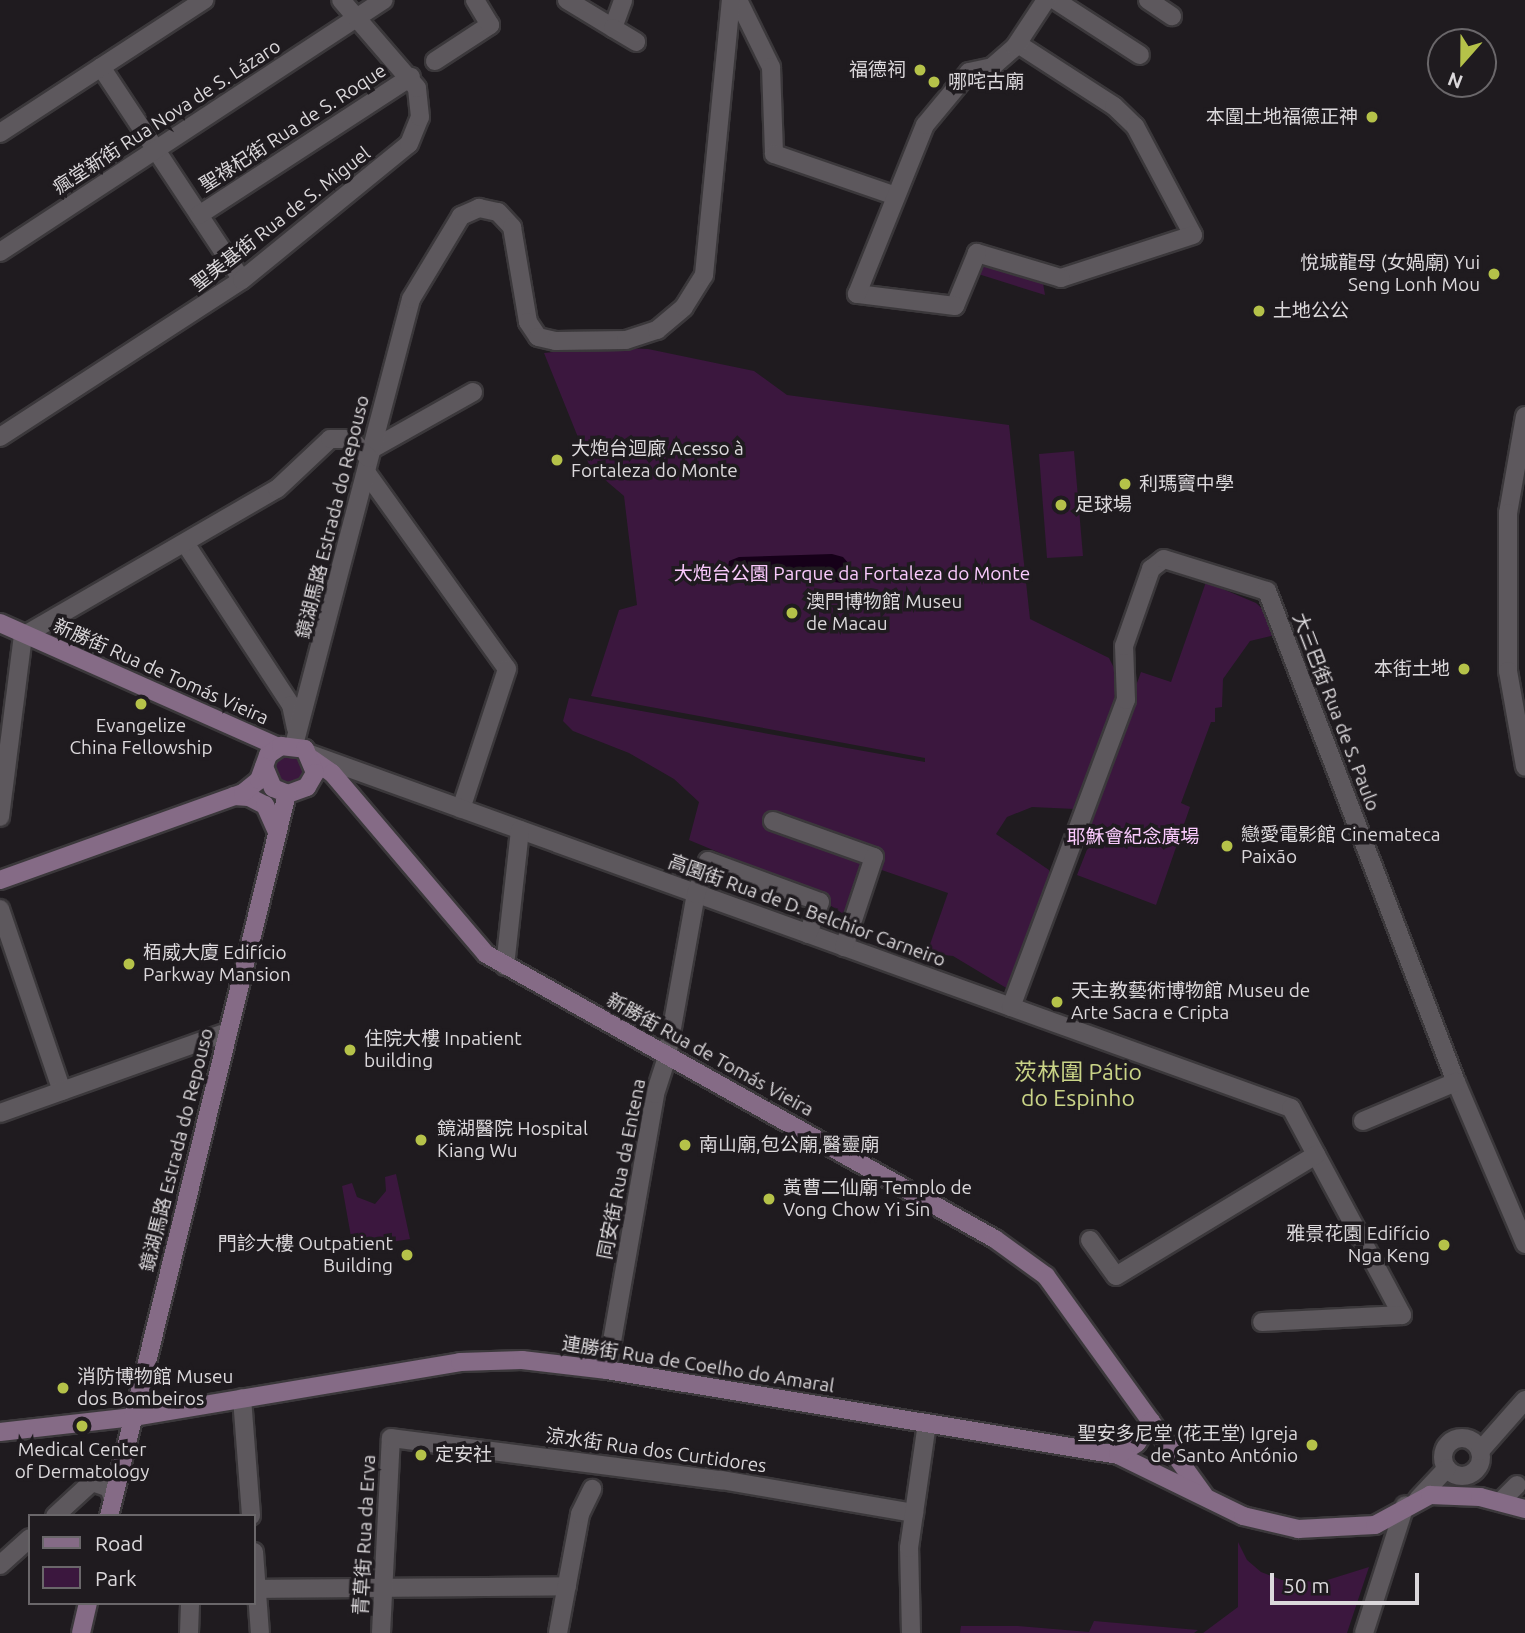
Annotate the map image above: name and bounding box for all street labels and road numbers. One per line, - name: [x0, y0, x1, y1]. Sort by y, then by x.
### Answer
- street label: 瘋堂新街 Rua Nova de S. Lázaro: [49, 35, 285, 199]
- street label: 聖祿杞街 Rua de S. Roque: [195, 59, 391, 197]
- street label: 聖美基街 Rua de S. Miguel: [187, 142, 375, 296]
- street label: 鏡湖馬路 Estrada do Repouso: [292, 393, 374, 641]
- street label: 大三巴街 Rua de S. Paulo: [1288, 610, 1384, 814]
- street label: 新勝街 Rua de Tomás Vieira: [50, 614, 272, 730]
- street label: 高園街 Rua de D. Belchior Carneiro: [665, 850, 949, 972]
- street label: 新勝街 Rua de Tomás Vieira: [603, 989, 817, 1121]
- street label: 鏡湖馬路 Estrada do Repouso: [136, 1026, 218, 1274]
- street label: 同安街 Rua da Entena: [593, 1077, 651, 1261]
- street label: 連勝街 Rua de Coelho do Amaral: [560, 1332, 836, 1398]
- street label: 涼水街 Rua dos Curtidores: [544, 1424, 768, 1478]
- street label: 青草街 Rua da Erva: [349, 1454, 381, 1616]

